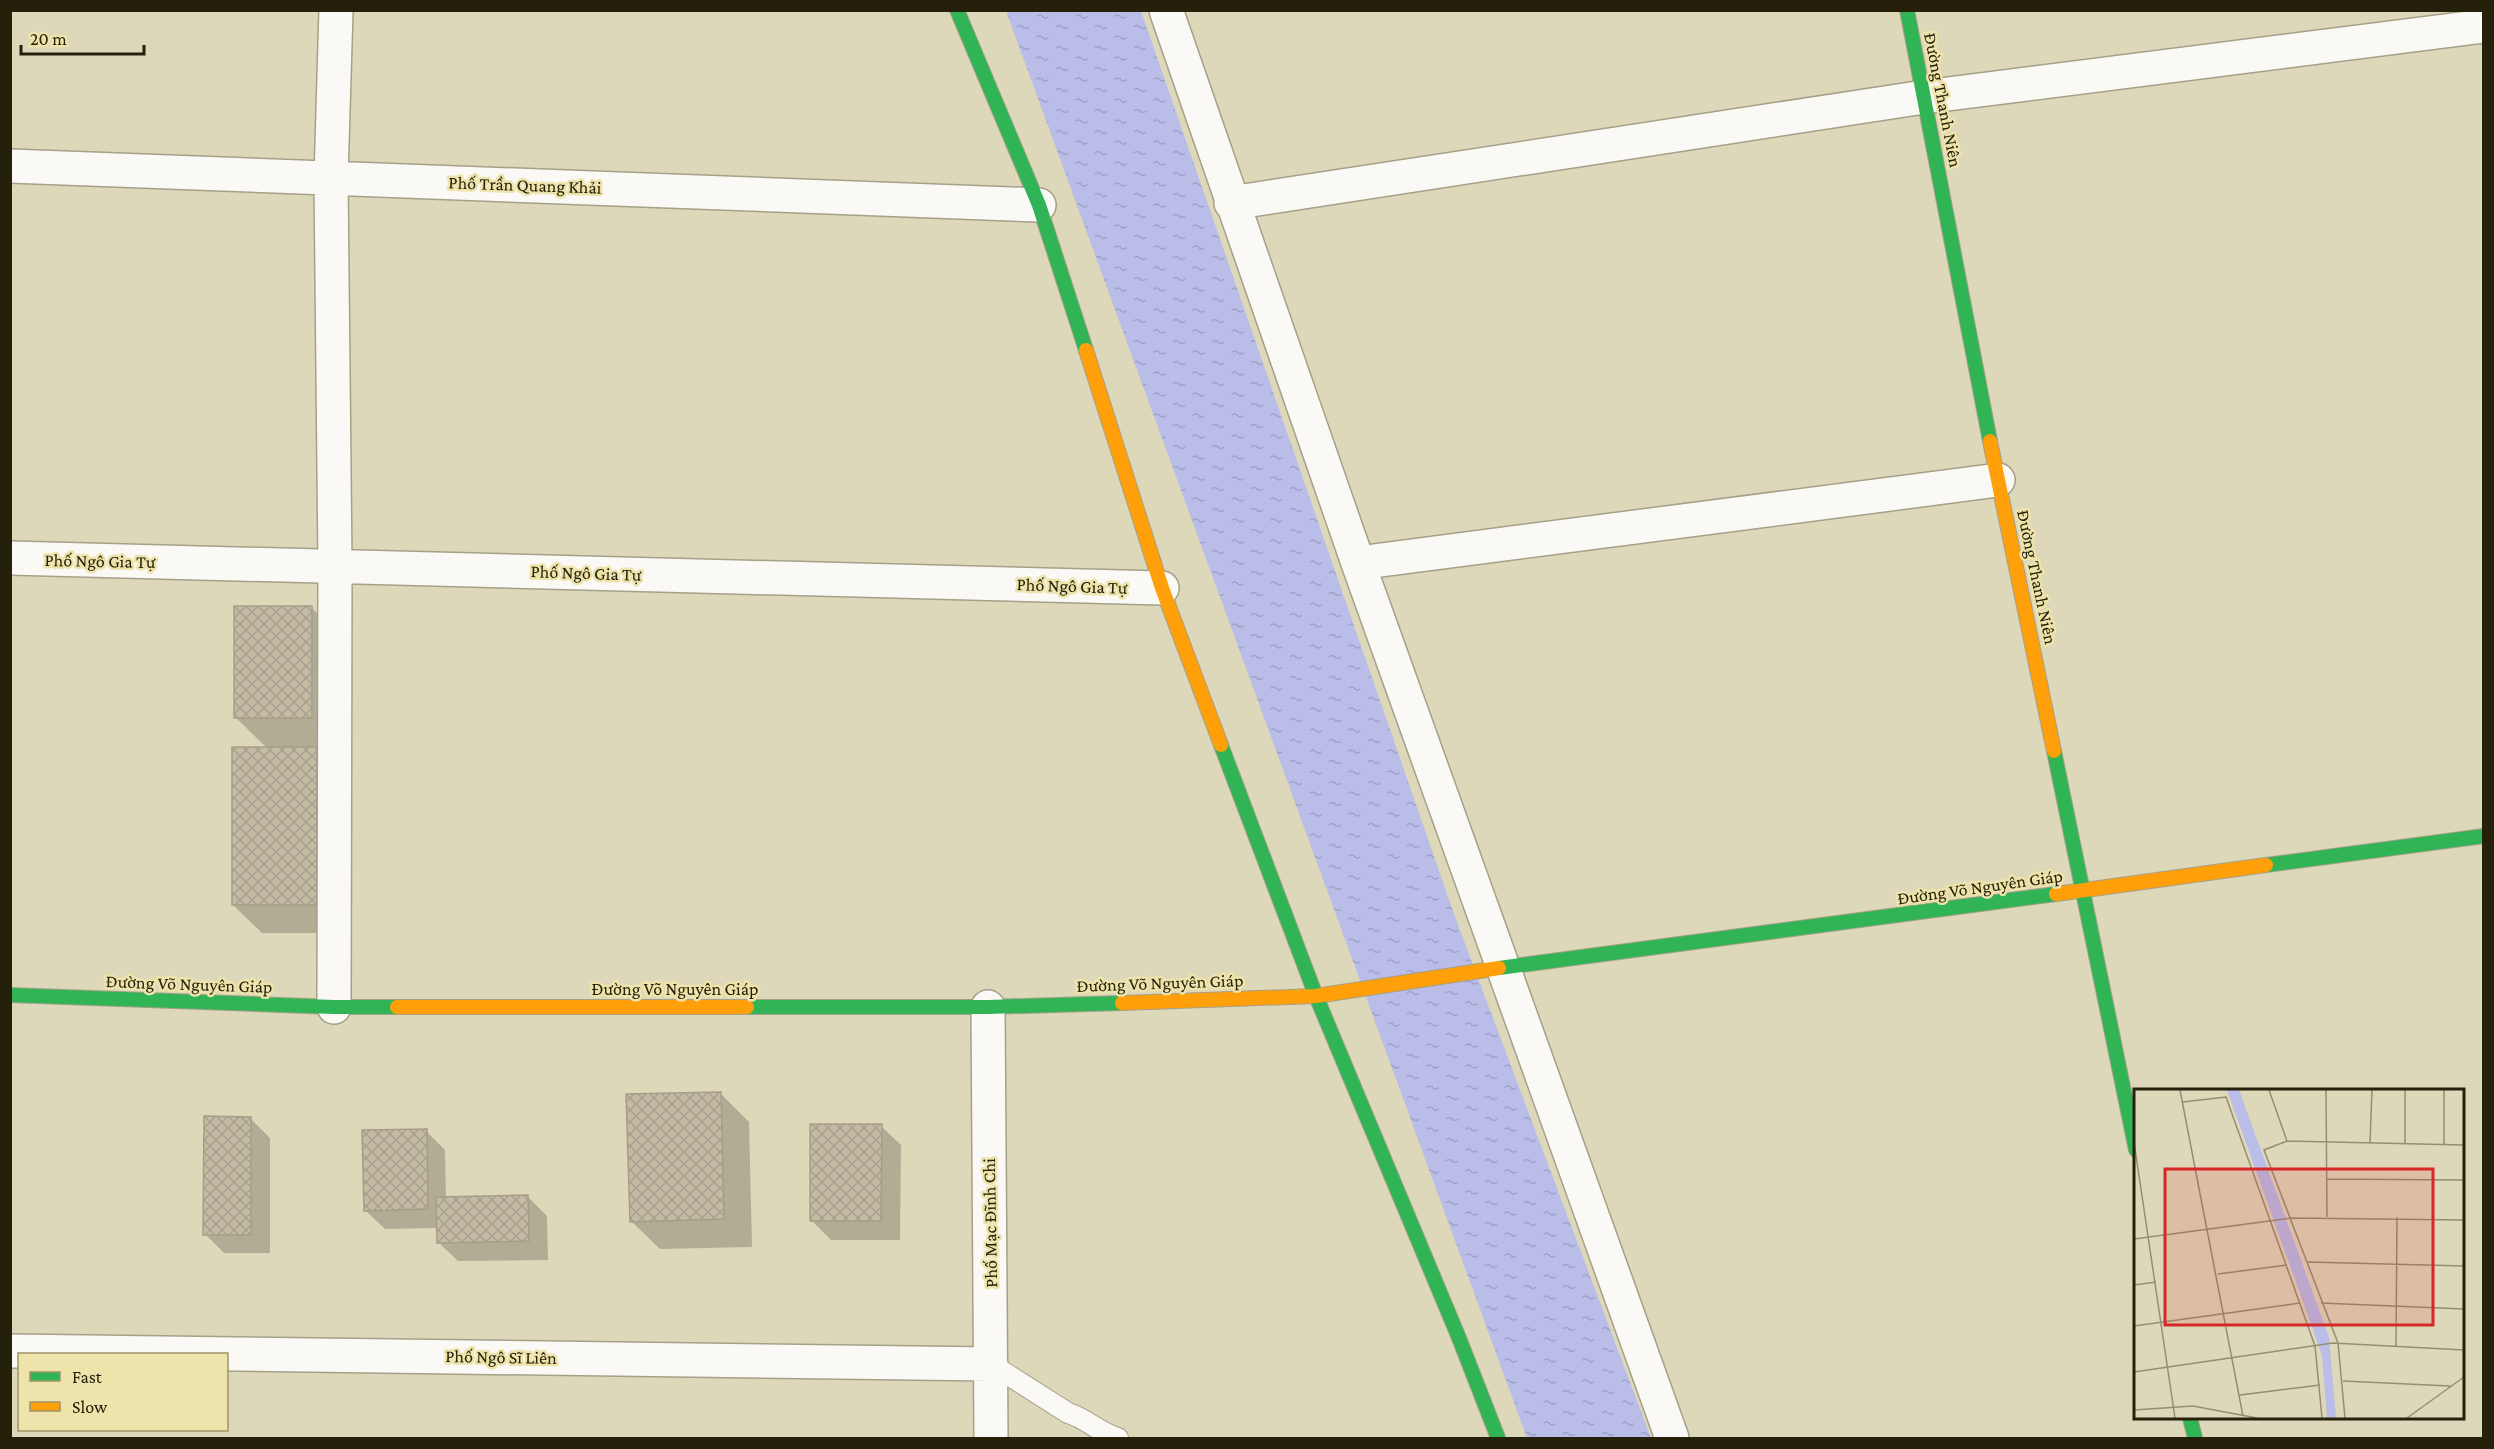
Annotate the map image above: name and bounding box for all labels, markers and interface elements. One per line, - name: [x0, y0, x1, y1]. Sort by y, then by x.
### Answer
- scale bar: [21, 18, 144, 56]
- text: 20 m: [30, 29, 67, 49]
- street label: Đường Thanh Niên: [1920, 31, 1966, 169]
- street label: Phố Trần Quang Khải: [448, 172, 602, 198]
- street label: Đường Thanh Niên: [2013, 508, 2061, 646]
- street label: Phố Ngô Gia Tự: [45, 550, 156, 572]
- street label: Phố Ngô Gia Tự: [530, 561, 642, 585]
- street label: Phố Ngô Gia Tự: [1016, 574, 1128, 598]
- street label: Đường Võ Nguyên Giáp: [1896, 865, 2064, 909]
- street label: Đường Võ Nguyên Giáp: [1076, 970, 1244, 996]
- street label: Đường Võ Nguyên Giáp: [105, 971, 273, 997]
- street label: Đường Võ Nguyên Giáp: [592, 979, 758, 999]
- inset map: [2134, 1089, 2464, 1419]
- street label: Phố Mạc Đĩnh Chi: [979, 1158, 1001, 1288]
- street label: Phố Ngô Sĩ Liên: [445, 1346, 557, 1368]
- legend: [18, 1353, 228, 1431]
- text: Fast: [72, 1367, 103, 1387]
- text: Slow: [72, 1397, 108, 1417]

